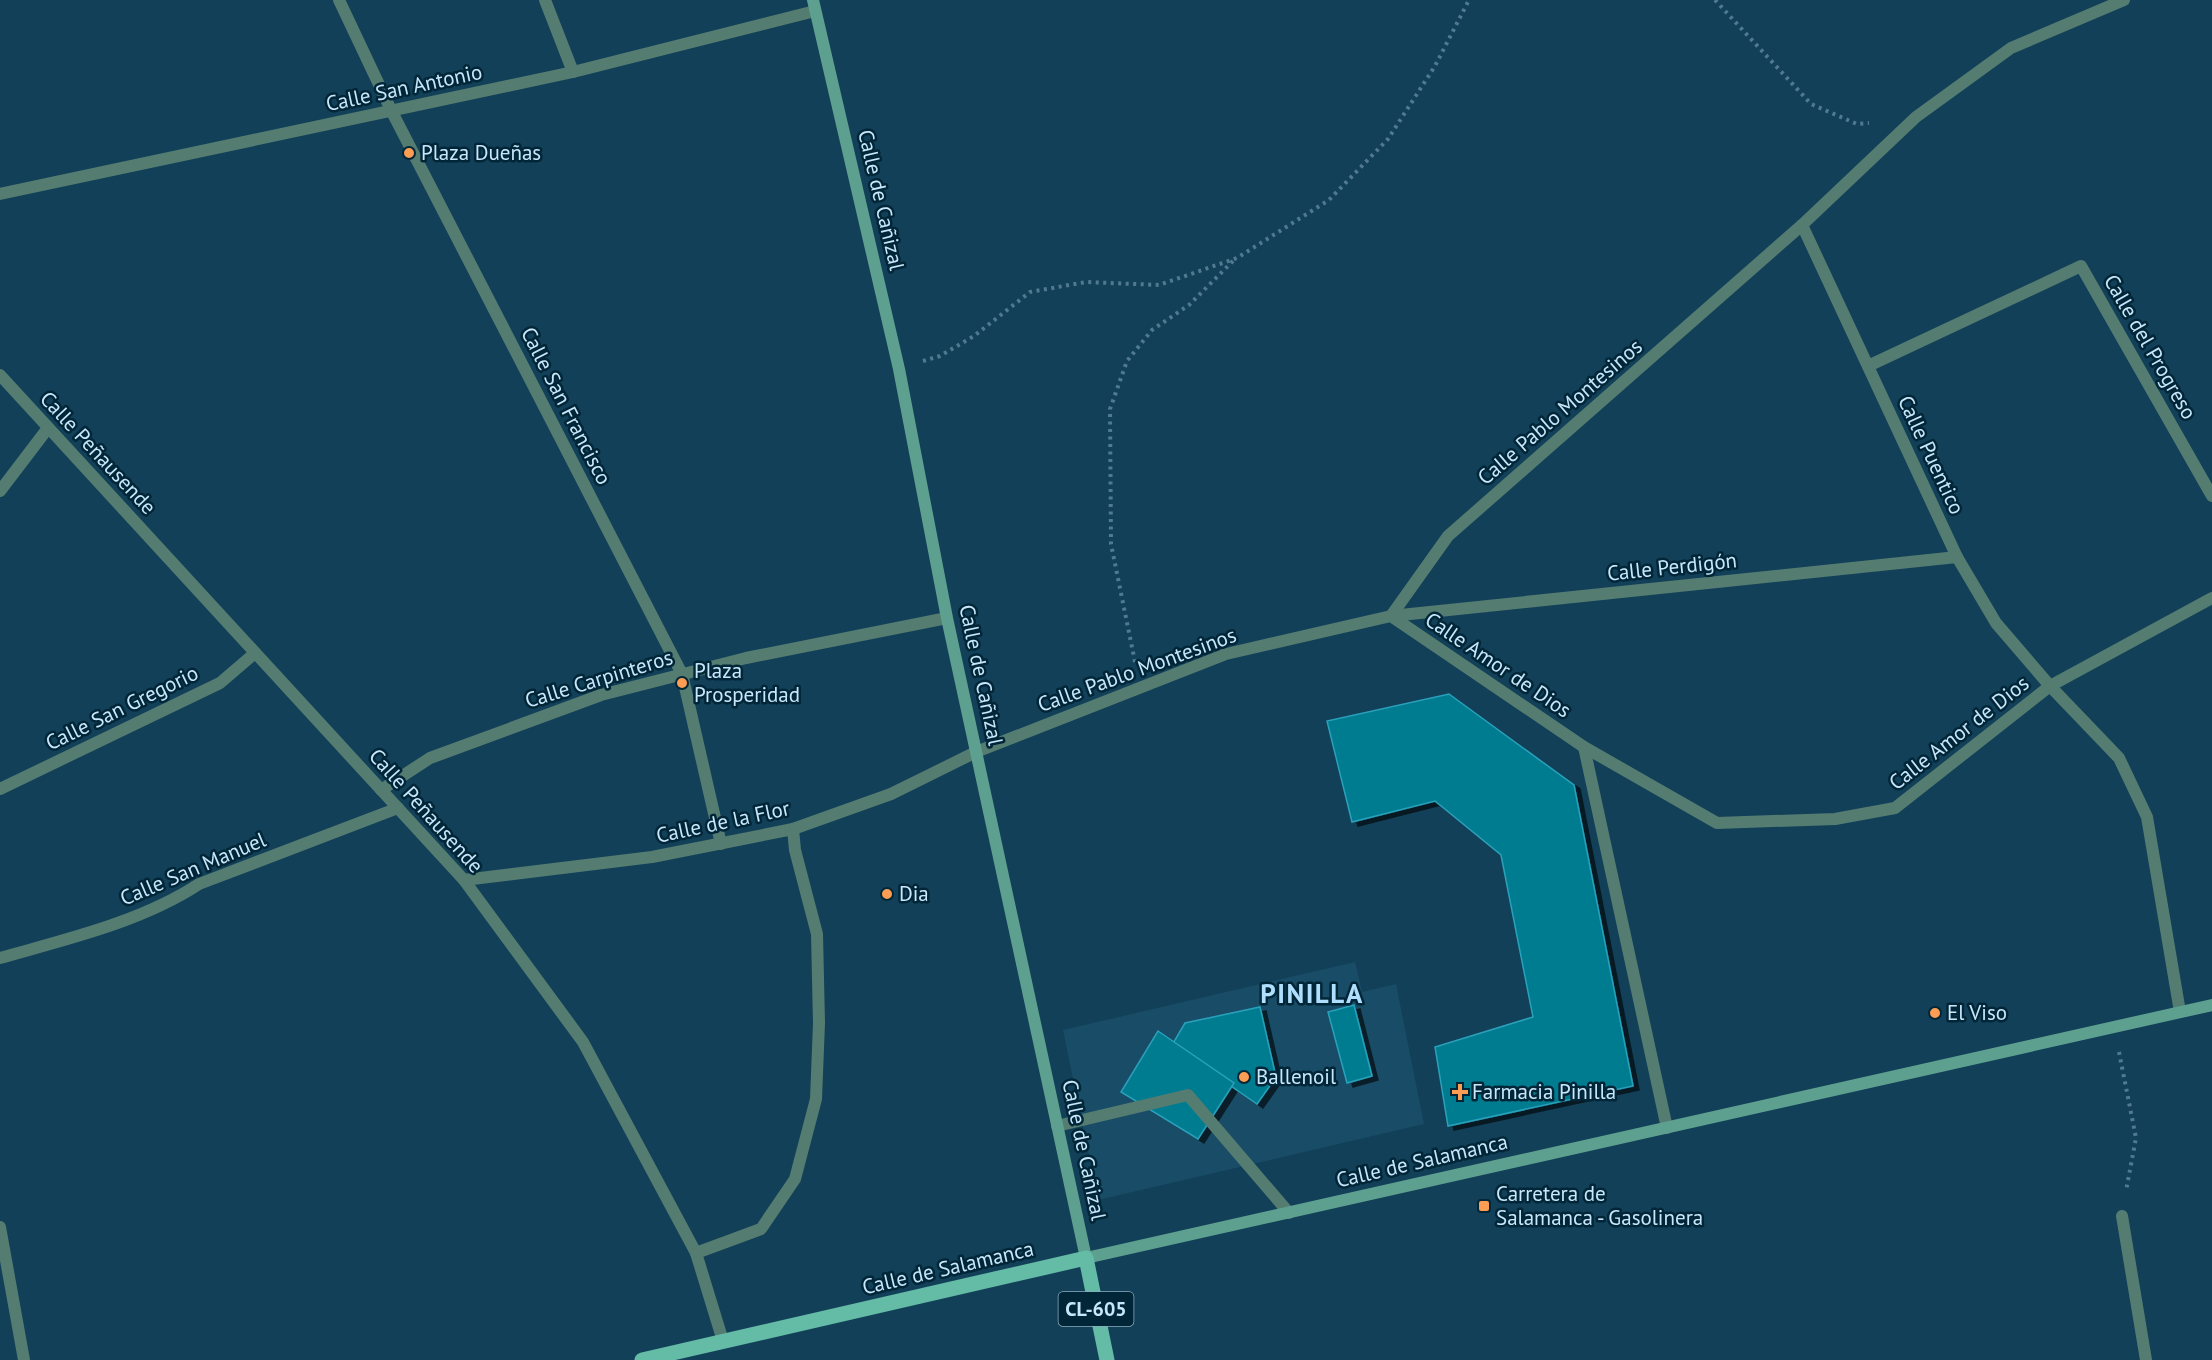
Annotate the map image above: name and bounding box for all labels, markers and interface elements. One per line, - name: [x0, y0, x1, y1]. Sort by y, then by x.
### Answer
- street label: Calle San Antonio: [323, 58, 484, 117]
- street label: Calle de Cañizal: [852, 127, 911, 273]
- place label: Plaza Dueñas: [421, 139, 541, 166]
- marker: Plaza Dueñas: [402, 146, 416, 160]
- street label: Calle del Progreso: [2098, 269, 2203, 424]
- street label: Calle San Francisco: [515, 322, 618, 489]
- street label: Calle Pablo Montesinos: [1472, 333, 1648, 490]
- street label: Calle Peñausende: [34, 386, 162, 520]
- street label: Calle Puentico: [1892, 391, 1971, 519]
- street label: Calle Perdigón: [1606, 546, 1738, 587]
- street label: Calle de Cañizal: [953, 602, 1010, 748]
- street label: Calle Amor de Dios: [1420, 606, 1576, 723]
- street label: Calle Pablo Montesinos: [1034, 621, 1240, 718]
- street label: Calle Carpinteros: [522, 643, 676, 714]
- place label: Plaza Prosperidad: [694, 657, 800, 708]
- street label: Calle San Gregorio: [41, 659, 202, 756]
- street label: Calle Amor de Dios: [1883, 670, 2034, 796]
- marker: Plaza Prosperidad: [675, 676, 689, 690]
- street label: Calle Peñausende: [363, 743, 489, 879]
- street label: Calle de la Flor: [654, 794, 792, 849]
- street label: Calle San Manuel: [116, 826, 270, 911]
- place label: Dia: [899, 880, 929, 907]
- marker: Dia: [880, 887, 894, 901]
- district label: PINILLA: [1260, 976, 1364, 1010]
- place label: El Viso: [1947, 999, 2007, 1026]
- marker: El Viso: [1928, 1006, 1942, 1020]
- place label: Ballenoil: [1256, 1063, 1336, 1090]
- marker: Ballenoil: [1237, 1070, 1251, 1084]
- street label: Calle de Cañizal: [1056, 1077, 1113, 1223]
- place label: Farmacia Pinilla: [1472, 1078, 1616, 1105]
- marker: Farmacia Pinilla: [1453, 1085, 1467, 1099]
- street label: Calle de Salamanca: [1334, 1128, 1510, 1193]
- place label: Carretera de Salamanca - Gasolinera: [1496, 1180, 1703, 1231]
- marker: Carretera de Salamanca - Gasolinera: [1477, 1199, 1491, 1213]
- street label: Calle de Salamanca: [860, 1235, 1036, 1300]
- road number: CL-605: [1058, 1292, 1134, 1326]

